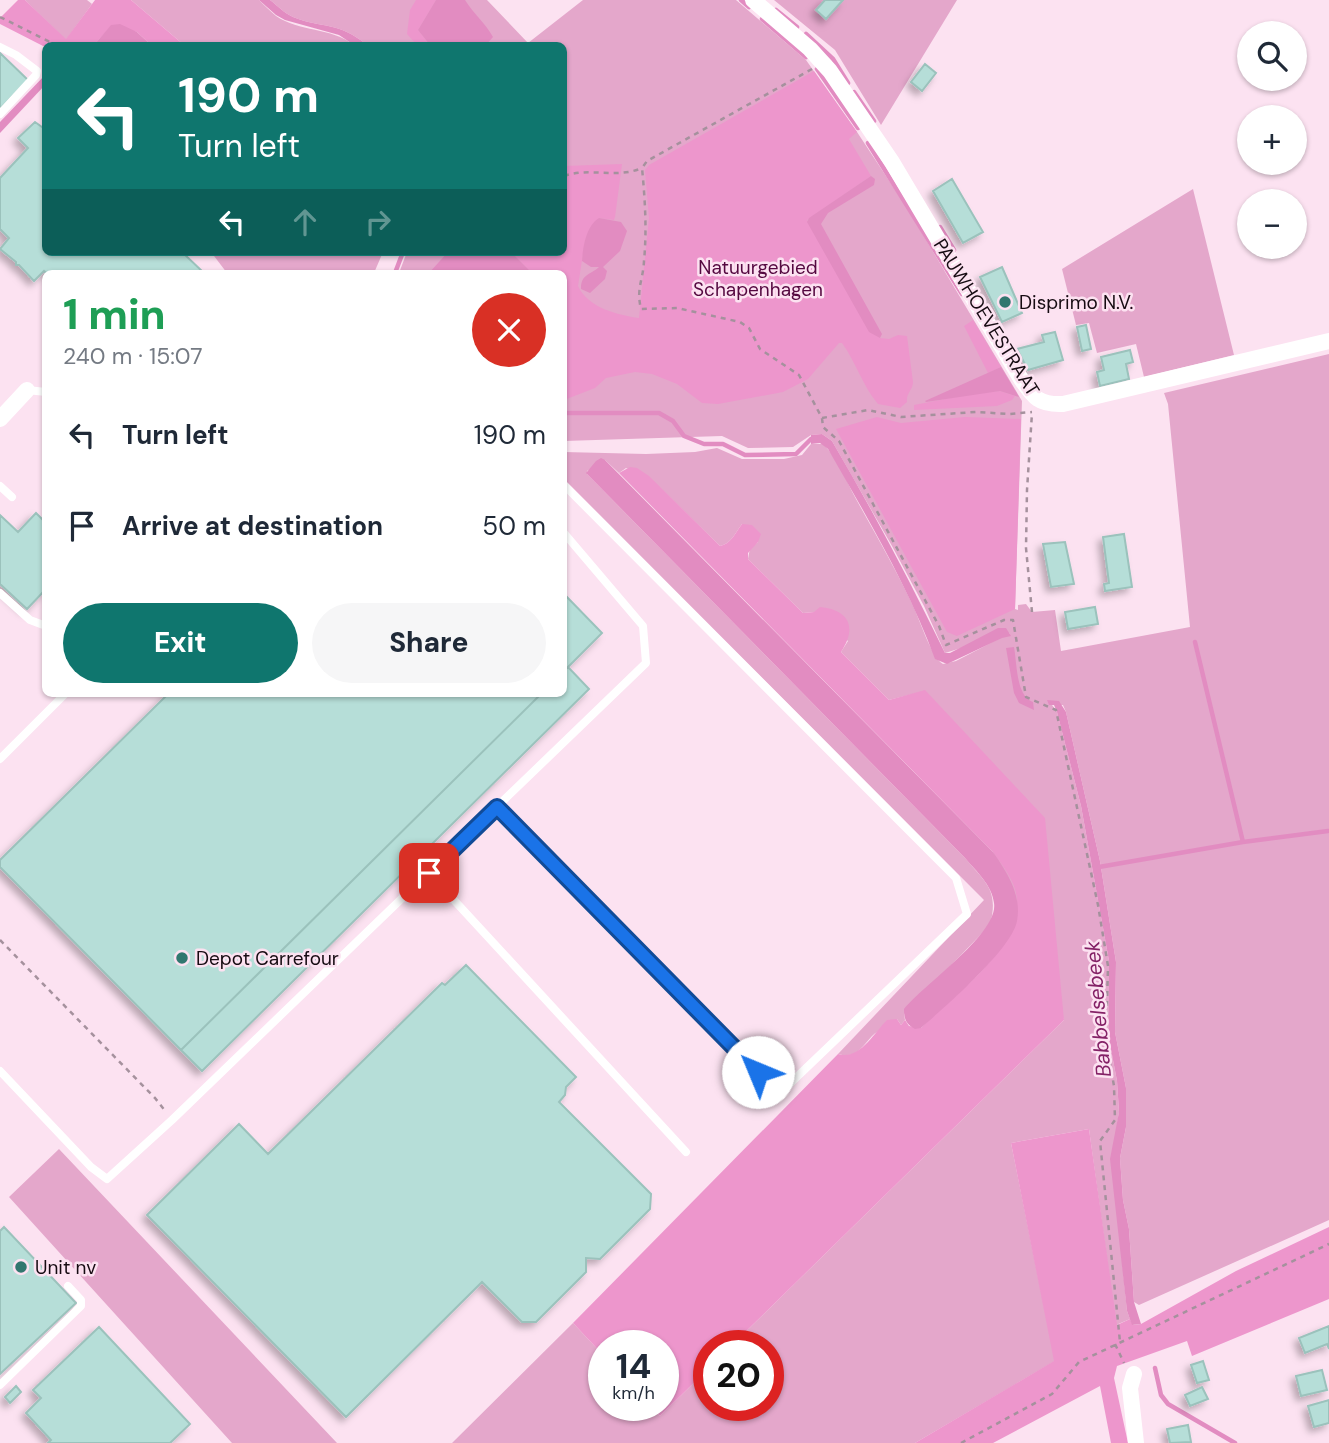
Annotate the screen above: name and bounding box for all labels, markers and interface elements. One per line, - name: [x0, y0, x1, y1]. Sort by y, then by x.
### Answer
- map controls: [1237, 21, 1307, 259]
- button: search: [1237, 21, 1307, 91]
- text: 190 m: [178, 63, 319, 127]
- icon: left: [63, 70, 154, 161]
- button: +: [1237, 105, 1307, 175]
- text: Turn left: [178, 125, 300, 167]
- button: −: [1237, 189, 1307, 259]
- icon: left: [213, 203, 251, 241]
- icon: ahead: [286, 203, 324, 241]
- icon: right: [359, 203, 397, 241]
- street label: PAUWHOEVESTRAAT: [928, 234, 1045, 401]
- park label: Natuurgebied Schapenhagen: [693, 255, 823, 302]
- text: 1 min: [63, 287, 166, 342]
- place label: Disprimo N.V.: [1019, 290, 1133, 315]
- button: close: [472, 293, 546, 367]
- marker: Disprimo N.V.: [997, 294, 1013, 310]
- text: 240 m · 15:07: [63, 341, 203, 371]
- icon: left: [63, 416, 101, 454]
- text: Turn left: [122, 418, 229, 452]
- text: 190 m: [474, 418, 546, 452]
- icon: arrive: [63, 507, 101, 545]
- text: Arrive at destination: [122, 509, 383, 543]
- text: 50 m: [482, 509, 546, 543]
- button: Exit: [63, 603, 298, 683]
- button: Share: [312, 603, 546, 683]
- pin: [399, 843, 459, 903]
- icon: arrive: [410, 854, 448, 892]
- water label: Babbelsebeek: [1078, 939, 1118, 1078]
- place label: Depot Carrefour: [196, 946, 339, 971]
- marker: Depot Carrefour: [174, 950, 190, 966]
- position arrow: [721, 1035, 795, 1109]
- place label: Unit nv: [35, 1255, 96, 1280]
- marker: Unit nv: [13, 1259, 29, 1275]
- speed limit sign: 20: [693, 1330, 784, 1421]
- text: 14: [616, 1343, 651, 1389]
- text: km/h: [612, 1381, 655, 1405]

